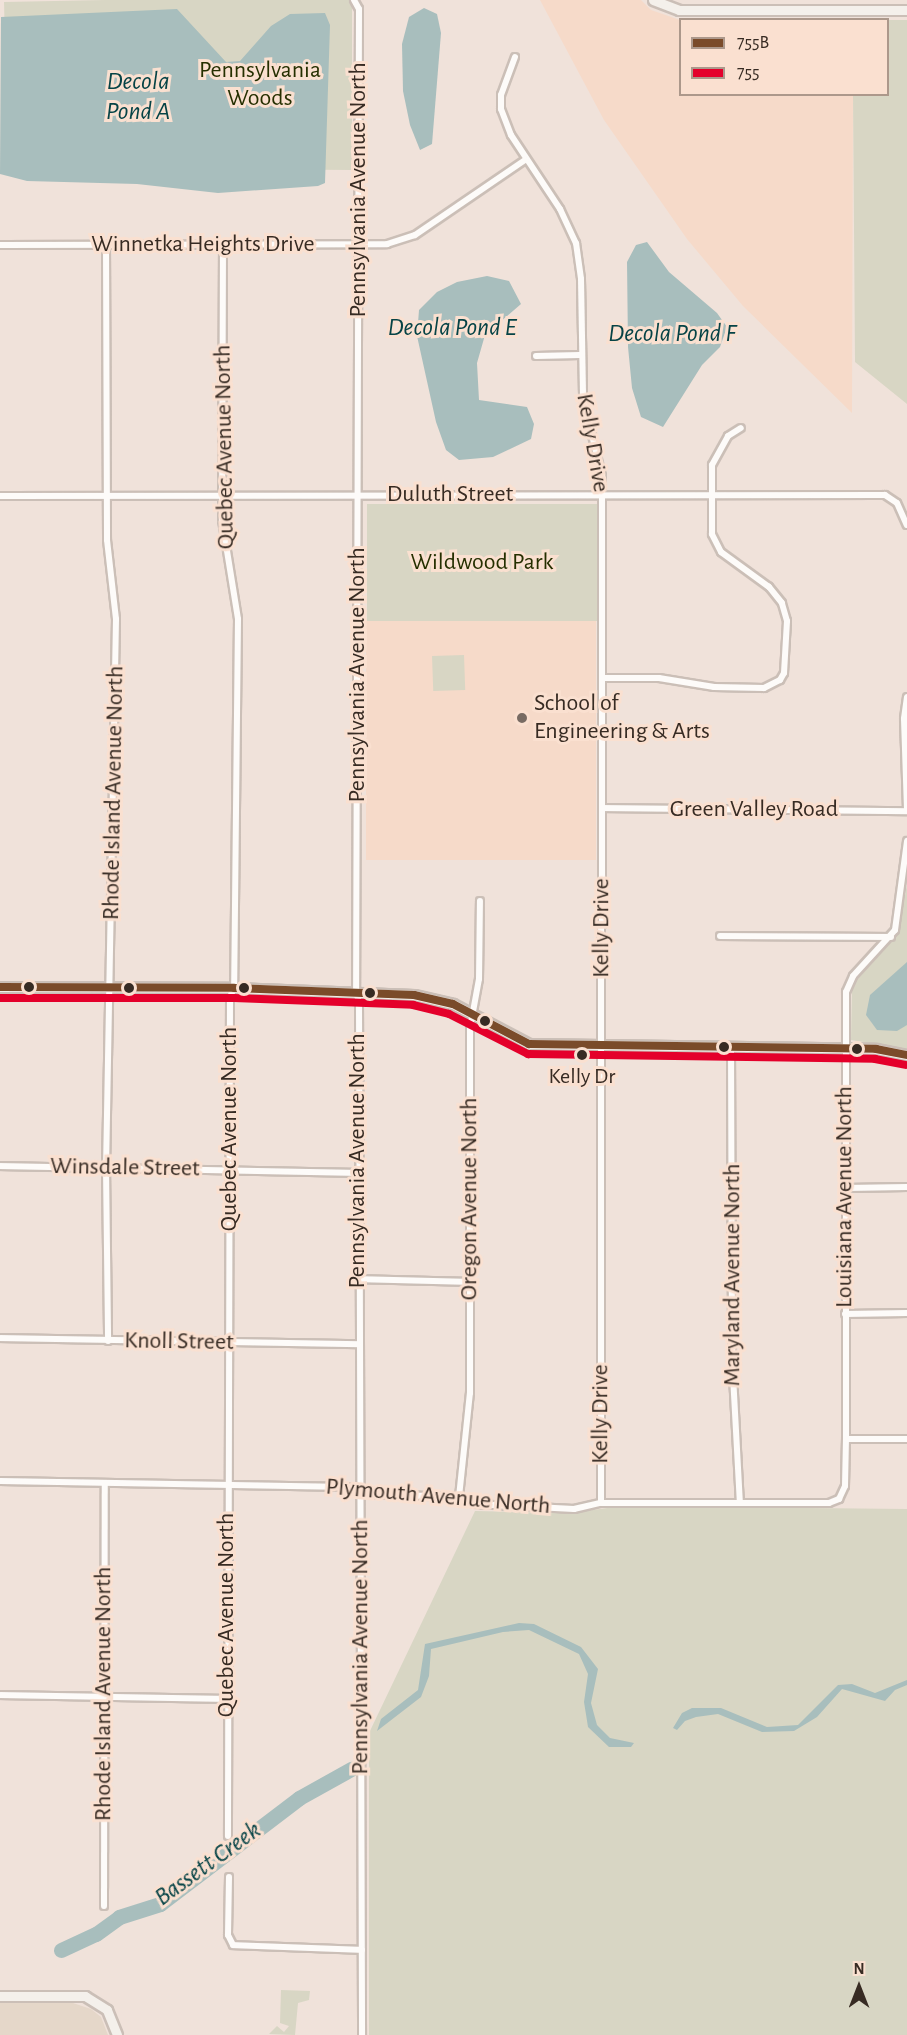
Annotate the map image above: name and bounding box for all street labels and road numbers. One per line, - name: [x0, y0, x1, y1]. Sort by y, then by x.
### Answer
- street label: Pennsylvania Avenue North: [345, 62, 373, 318]
- street label: Winnetka Heights Drive: [91, 231, 315, 259]
- street label: Quebec Avenue North: [209, 345, 241, 549]
- street label: Kelly Drive: [569, 391, 615, 495]
- street label: Duluth Street: [387, 481, 513, 509]
- street label: Pennsylvania Avenue North: [344, 547, 372, 803]
- street label: Rhode Island Avenue North: [97, 666, 131, 920]
- street label: Green Valley Road: [670, 796, 838, 824]
- street label: Kelly Drive: [588, 878, 616, 978]
- street label: Quebec Avenue North: [216, 1027, 244, 1231]
- street label: Pennsylvania Avenue North: [344, 1033, 372, 1289]
- street label: Louisiana Avenue North: [831, 1086, 859, 1308]
- street label: Oregon Avenue North: [456, 1098, 484, 1300]
- street label: Winsdale Street: [50, 1152, 200, 1184]
- street label: Maryland Avenue North: [719, 1164, 747, 1386]
- street label: Knoll Street: [124, 1327, 234, 1357]
- street label: Kelly Drive: [587, 1364, 615, 1464]
- street label: Plymouth Avenue North: [325, 1473, 551, 1521]
- street label: Quebec Avenue North: [213, 1513, 241, 1717]
- street label: Pennsylvania Avenue North: [347, 1519, 375, 1775]
- street label: Rhode Island Avenue North: [90, 1567, 118, 1821]

